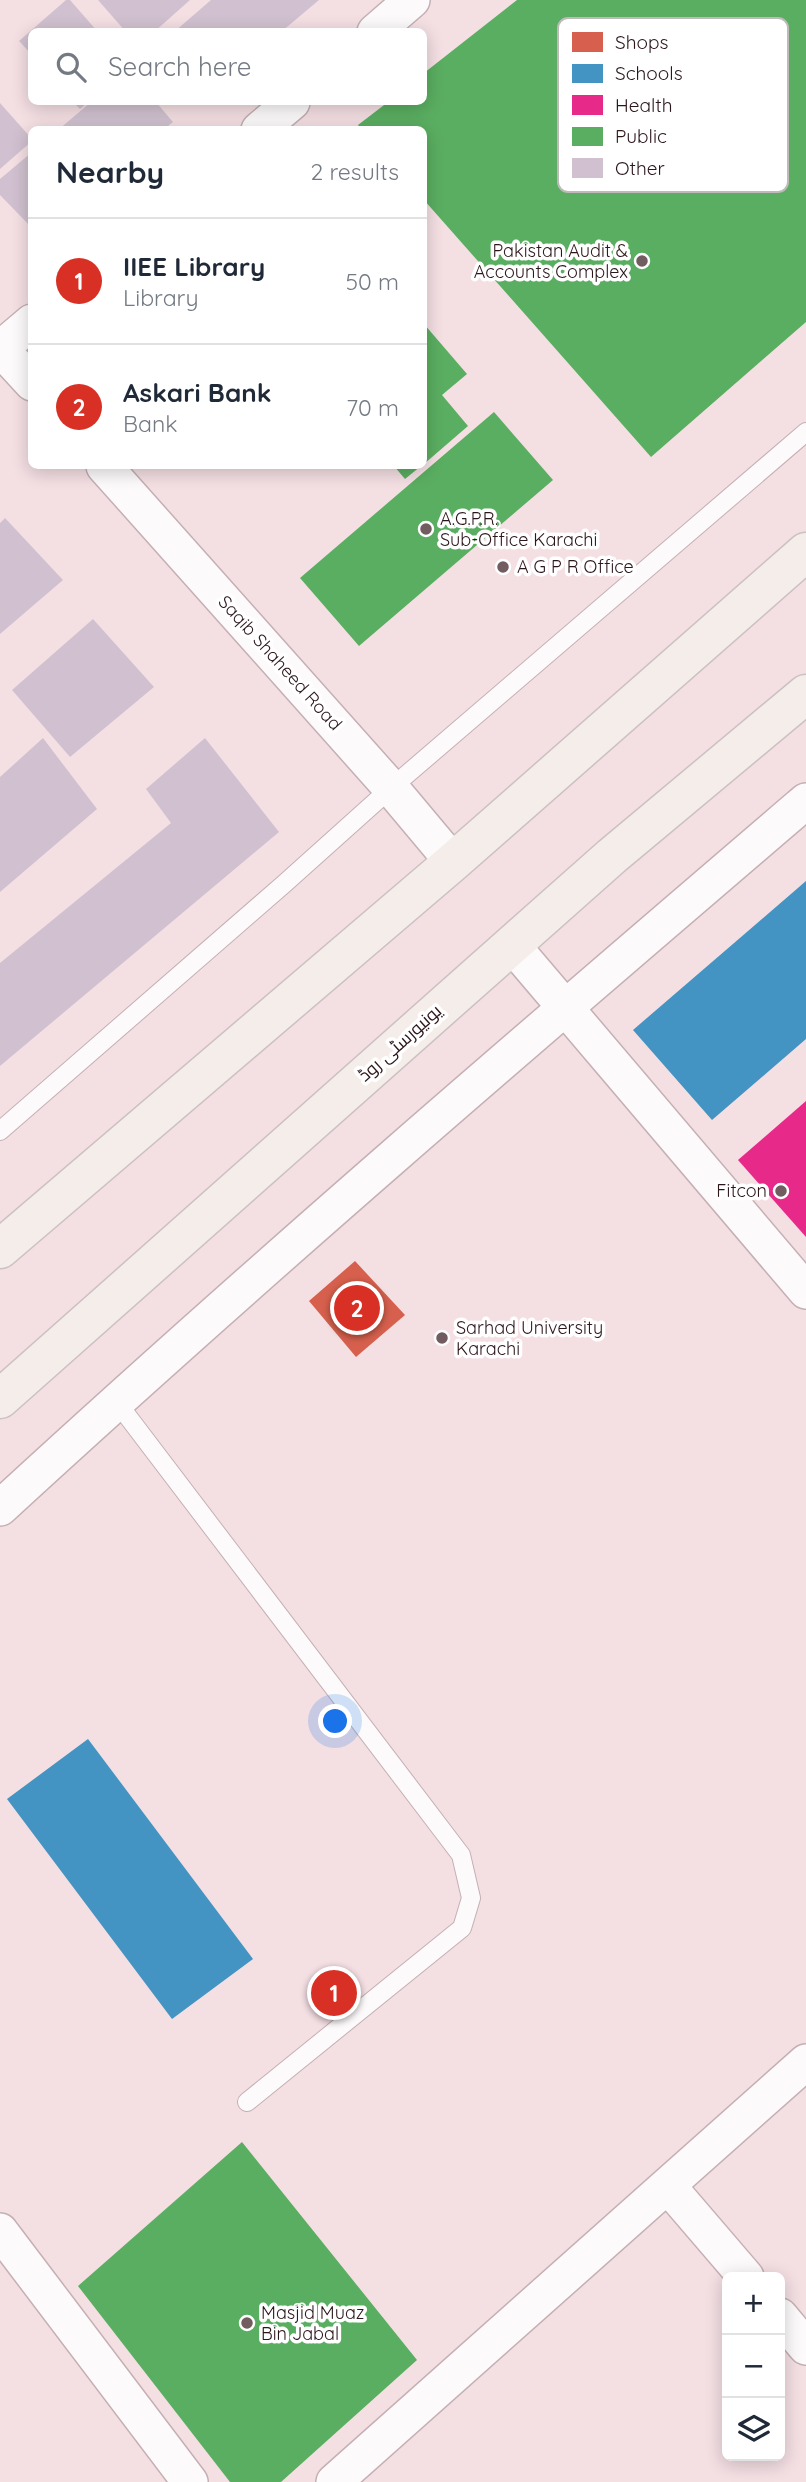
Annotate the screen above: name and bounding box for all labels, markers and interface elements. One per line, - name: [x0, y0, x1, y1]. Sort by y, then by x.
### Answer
- legend: [558, 18, 788, 192]
- search box: [28, 28, 427, 105]
- text: Shops: [615, 30, 668, 54]
- icon: search: [52, 48, 90, 86]
- text: Search here: [108, 50, 252, 83]
- text: Schools: [615, 61, 683, 85]
- text: Health: [615, 93, 673, 117]
- text: Public: [615, 124, 667, 148]
- text: Nearby: [56, 153, 164, 191]
- text: Other: [615, 156, 666, 180]
- text: 2 results: [310, 157, 399, 186]
- place label: Pakistan Audit & Accounts Complex: [474, 239, 628, 283]
- text: IIEE Library: [123, 250, 265, 283]
- marker: Pakistan Audit & Accounts Complex: [634, 253, 650, 269]
- text: 1: [75, 267, 83, 296]
- text: 50 m: [346, 267, 399, 296]
- text: Library: [123, 283, 199, 312]
- text: Askari Bank: [123, 376, 272, 409]
- text: 2: [72, 393, 86, 422]
- text: 70 m: [346, 393, 399, 422]
- text: Bank: [123, 409, 178, 438]
- place label: A.G.P.R. Sub-Office Karachi: [440, 507, 597, 551]
- marker: A.G.P.R. Sub-Office Karachi: [418, 521, 434, 537]
- place label: A G P R Office: [517, 555, 634, 578]
- marker: A G P R Office: [495, 559, 511, 575]
- street label: Saqib Shaheed Road: [214, 590, 347, 735]
- street label: یونیورسٹی روڈ: [353, 999, 446, 1086]
- place label: Fitcon: [716, 1179, 767, 1202]
- marker: Fitcon: [773, 1183, 789, 1199]
- pin: 2: [334, 1282, 380, 1334]
- place label: Sarhad University Karachi: [456, 1316, 603, 1360]
- marker: Sarhad University Karachi: [434, 1330, 450, 1346]
- your location: [318, 1704, 352, 1738]
- pin: 1: [311, 1967, 357, 2019]
- map controls: [722, 2272, 785, 2461]
- button: +: [722, 2272, 785, 2335]
- place label: Masjid Muaz Bin Jabal: [261, 2301, 364, 2345]
- marker: Masjid Muaz Bin Jabal: [239, 2315, 255, 2331]
- button: −: [722, 2335, 785, 2398]
- button: layers: [722, 2398, 785, 2461]

